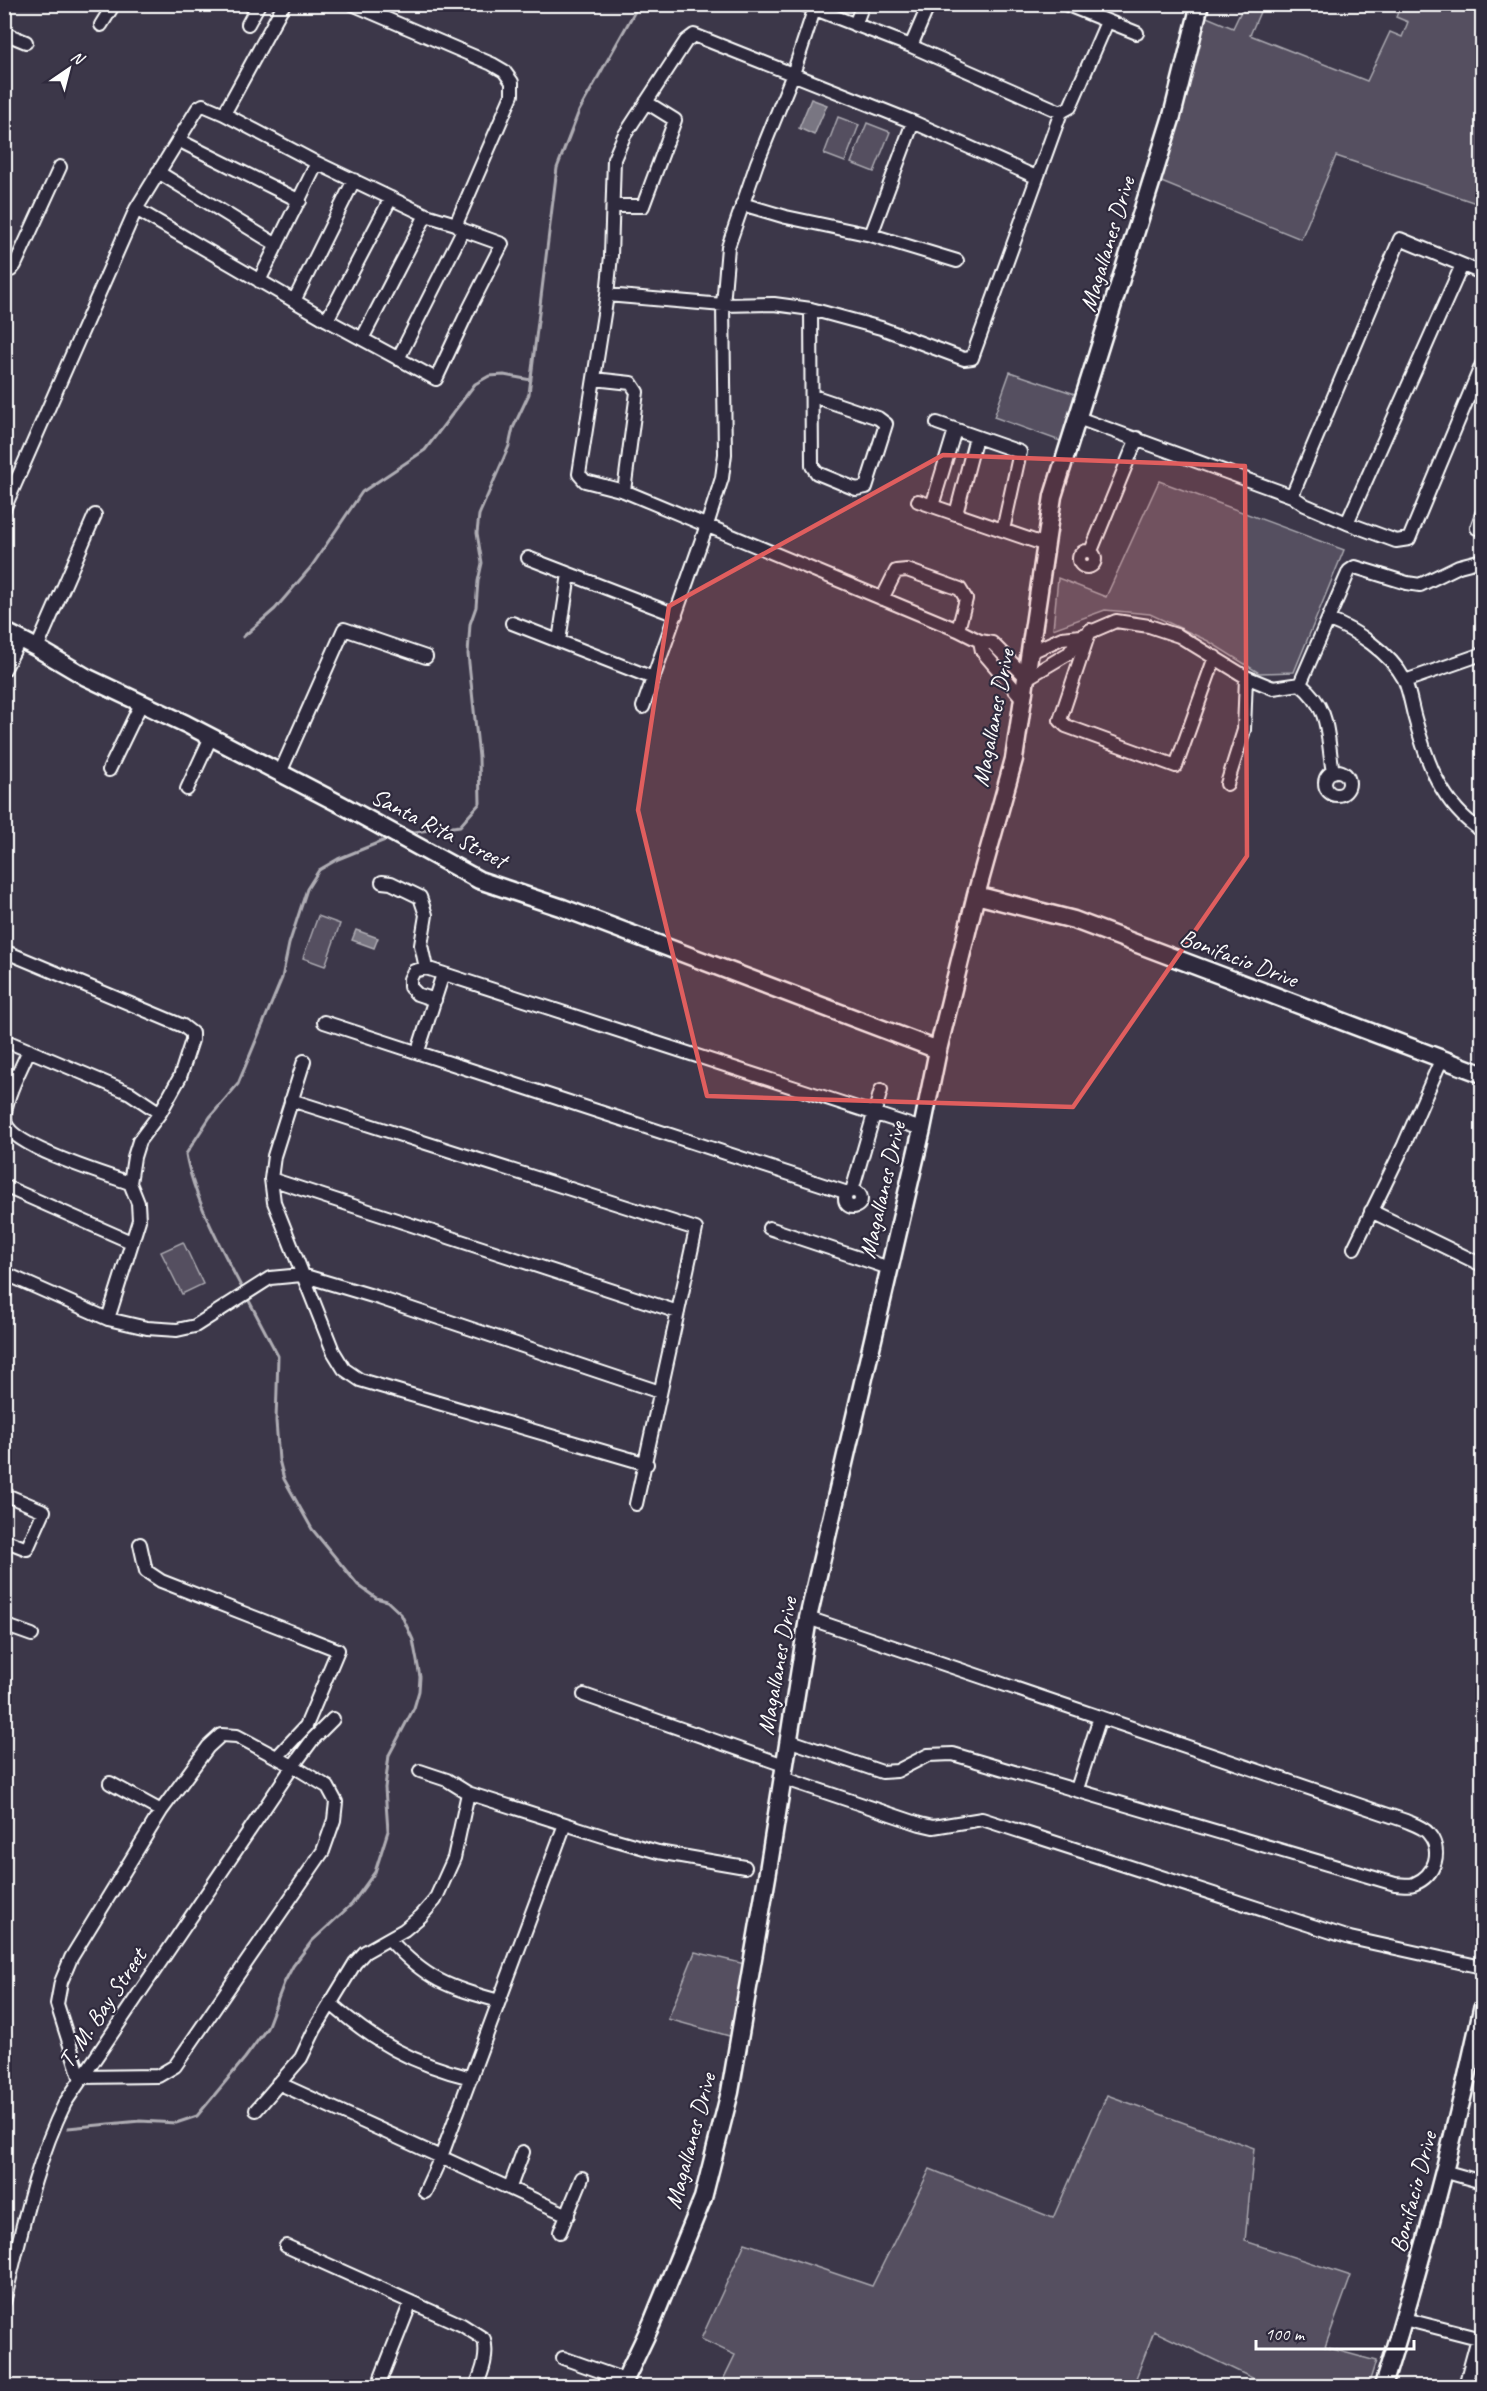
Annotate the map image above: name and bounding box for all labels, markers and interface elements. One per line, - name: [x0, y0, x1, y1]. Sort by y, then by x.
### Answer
- north arrow: [39, 39, 99, 99]
- text: N: [67, 46, 89, 70]
- street label: Magallanes Drive: [1072, 171, 1142, 315]
- street label: Magallanes Drive: [965, 645, 1021, 789]
- street label: Santa Rita Street: [366, 781, 514, 876]
- street label: Bonifacio Drive: [1176, 922, 1304, 995]
- street label: Magallanes Drive: [852, 1117, 913, 1261]
- street label: Magallanes Drive: [750, 1593, 804, 1737]
- street label: T. M. Bay Street: [51, 1941, 154, 2073]
- street label: Magallanes Drive: [657, 2068, 723, 2212]
- street label: Bonifacio Drive: [1382, 2126, 1444, 2256]
- scale bar: [1256, 2313, 1414, 2351]
- text: 100 m: [1265, 2323, 1306, 2345]

